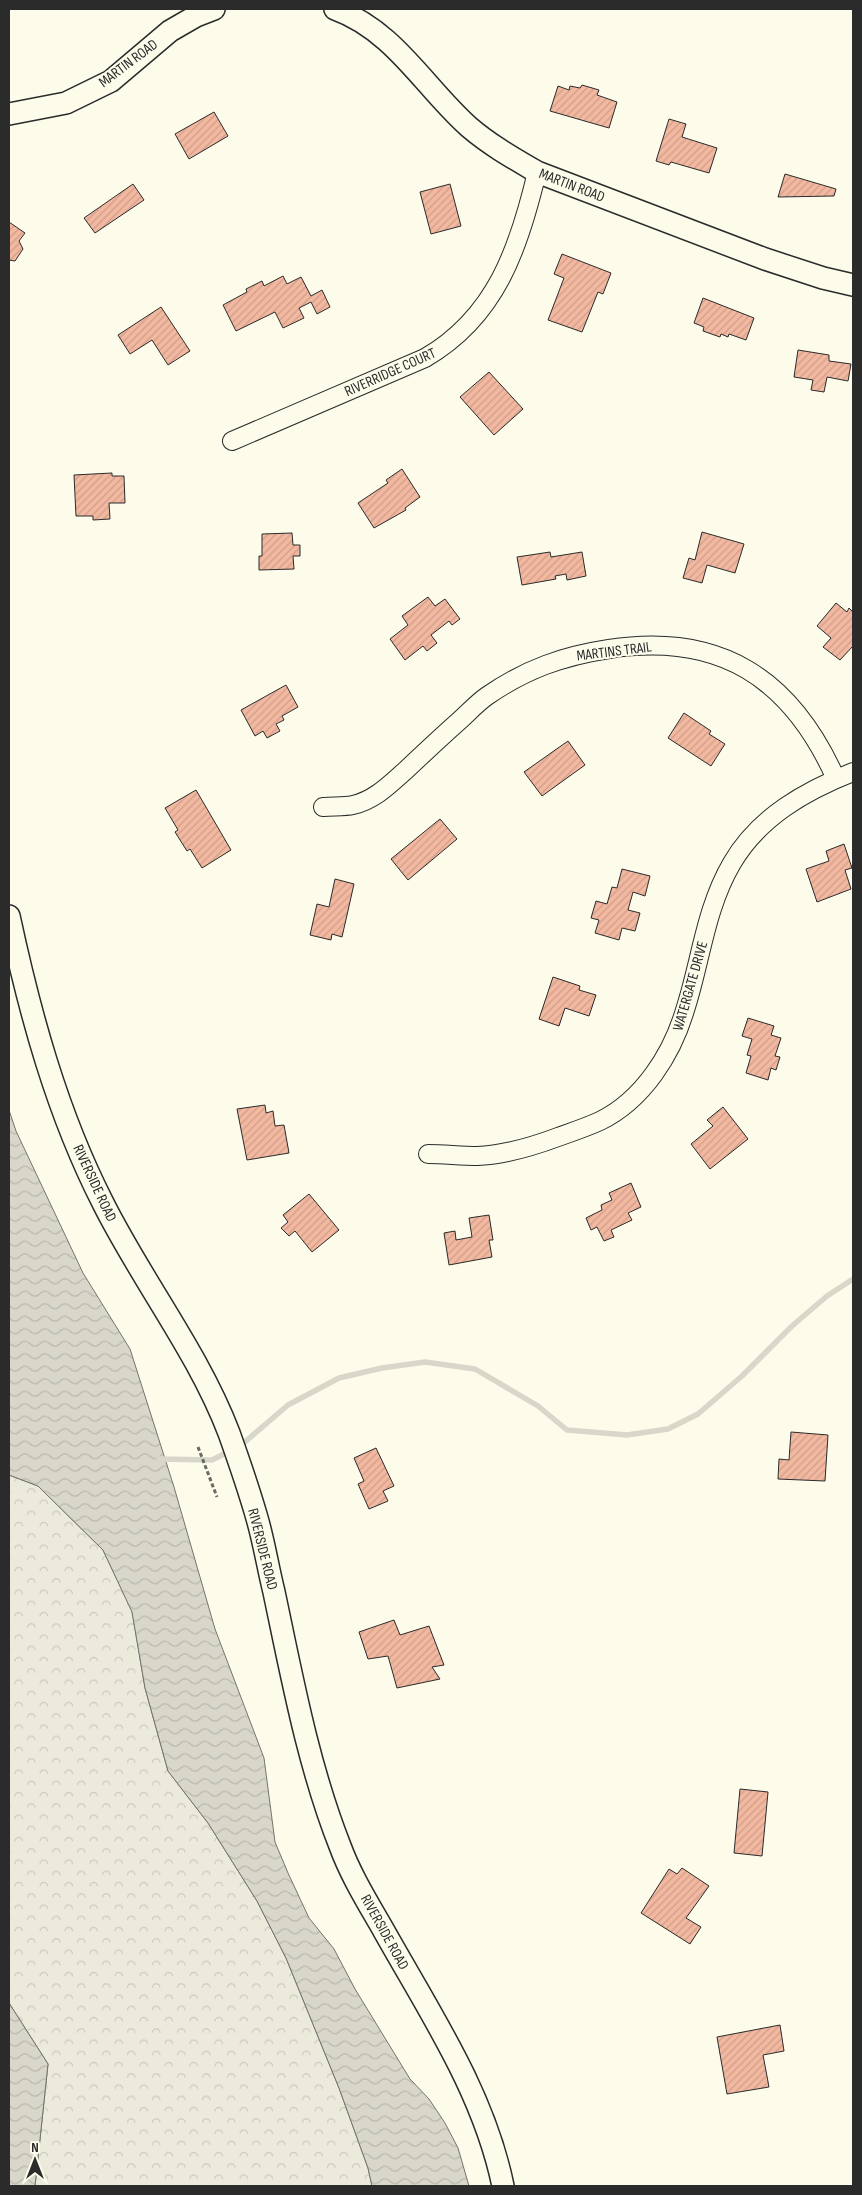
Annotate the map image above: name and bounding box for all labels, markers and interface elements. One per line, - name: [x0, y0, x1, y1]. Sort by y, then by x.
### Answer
- street label: MARTIN ROAD: [95, 35, 162, 92]
- street label: MARTIN ROAD: [536, 164, 608, 207]
- street label: RIVERRIDGE COURT: [342, 344, 439, 401]
- street label: MARTINS TRAIL: [575, 637, 653, 666]
- street label: WATERGATE DRIVE: [669, 939, 712, 1033]
- street label: RIVERSIDE ROAD: [68, 1141, 121, 1225]
- street label: RIVERSIDE ROAD: [243, 1506, 282, 1592]
- street label: RIVERSIDE ROAD: [356, 1891, 413, 1973]
- north arrow: [10, 2135, 60, 2185]
- text: N: [31, 2139, 39, 2156]

